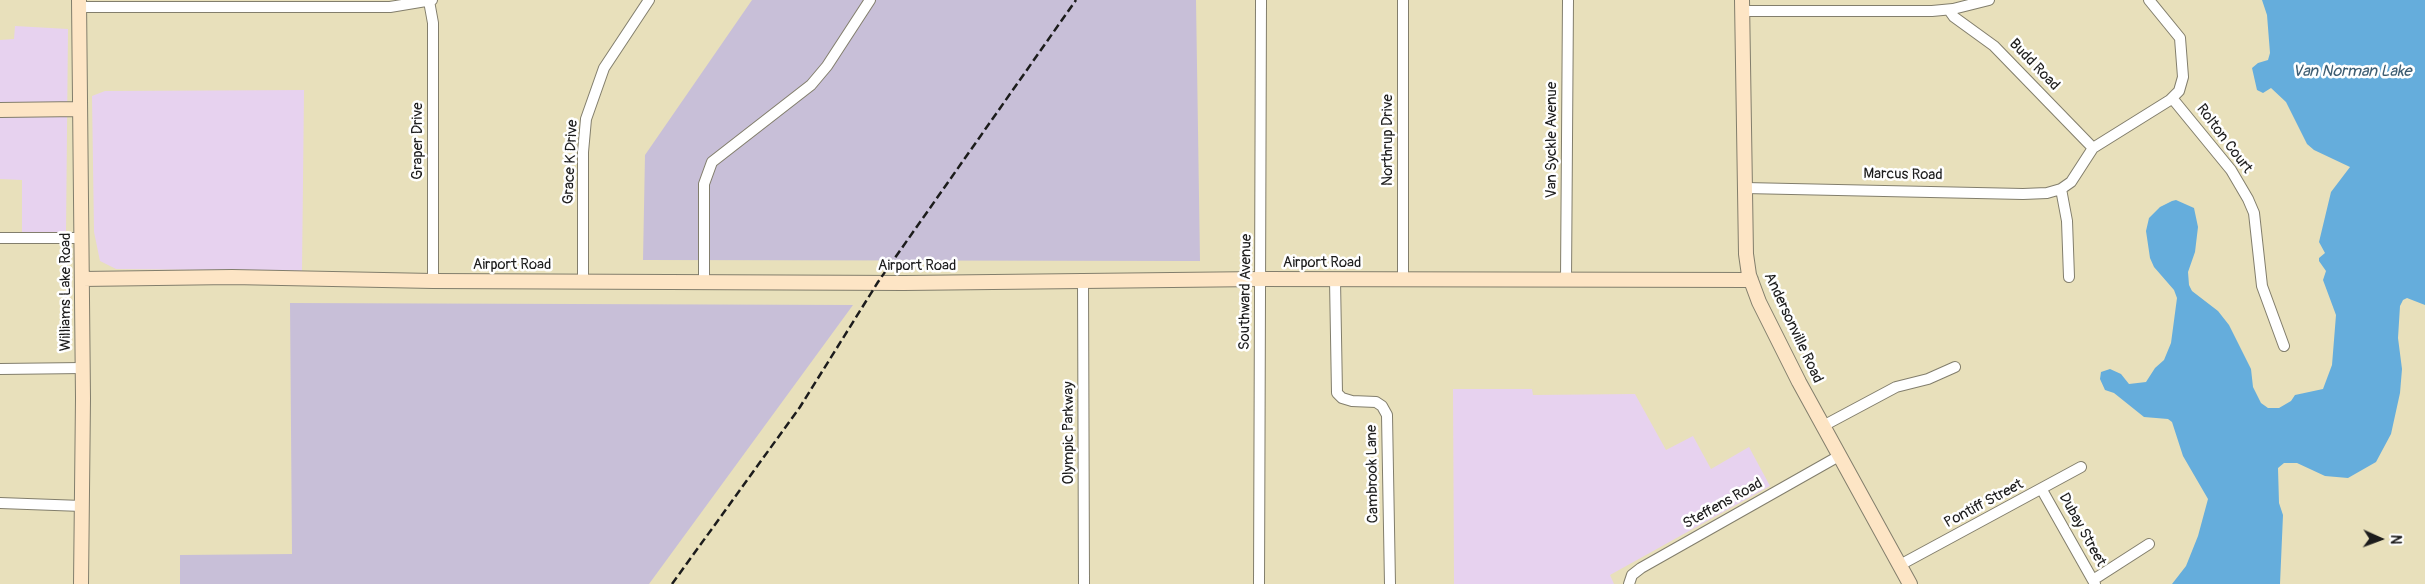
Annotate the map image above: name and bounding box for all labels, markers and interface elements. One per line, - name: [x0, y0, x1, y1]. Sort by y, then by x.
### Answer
- street label: Budd Road: [2005, 35, 2063, 95]
- water label: Van Norman Lake: [2293, 62, 2411, 82]
- street label: Van Syckle Avenue: [1543, 82, 1561, 198]
- street label: Northrup Drive: [1379, 94, 1397, 186]
- street label: Rolton Court: [2192, 101, 2256, 177]
- street label: Graper Drive: [409, 102, 427, 180]
- street label: Grace K Drive: [560, 119, 582, 205]
- street label: Marcus Road: [1863, 165, 1943, 185]
- street label: Williams Lake Road: [57, 233, 75, 351]
- street label: Southward Avenue: [1236, 234, 1256, 350]
- street label: Airport Road: [1283, 254, 1361, 272]
- street label: Airport Road: [473, 256, 551, 274]
- street label: Airport Road: [878, 257, 956, 275]
- street label: Andersonville Road: [1760, 270, 1826, 386]
- street label: Olympic Parkway: [1060, 381, 1078, 485]
- street label: Cambrook Lane: [1363, 425, 1383, 523]
- street label: Steffens Road: [1680, 475, 1766, 533]
- street label: Pontiff Street: [1941, 476, 2027, 532]
- street label: Dubay Street: [2054, 490, 2110, 570]
- north arrow: [2355, 514, 2405, 564]
- text: N: [2387, 535, 2404, 545]

